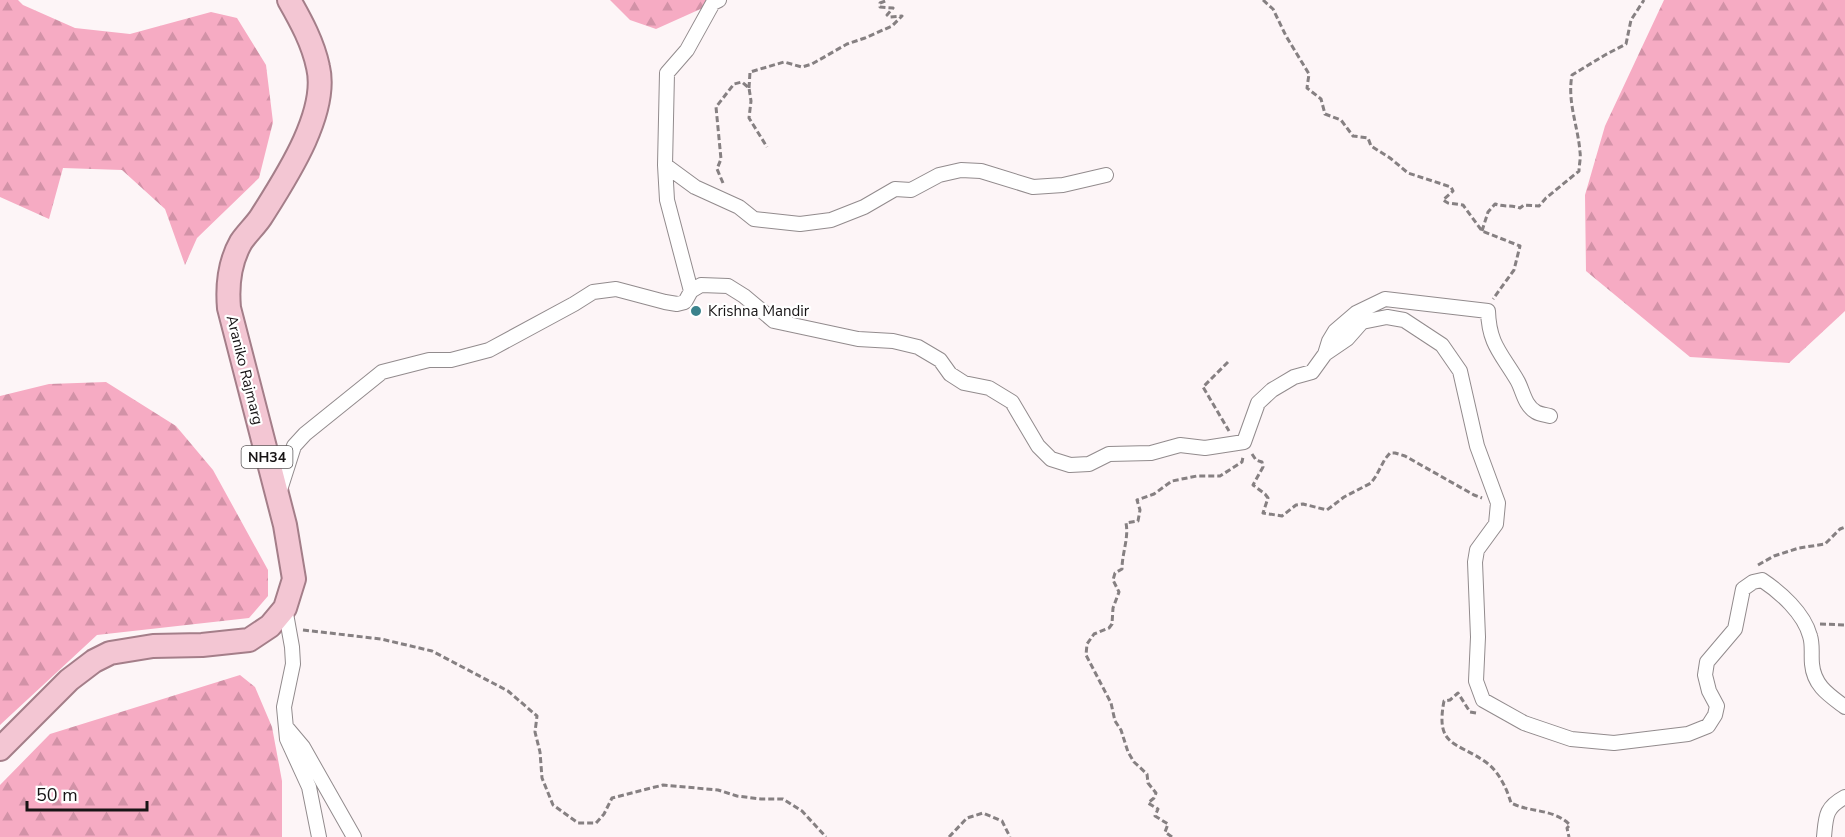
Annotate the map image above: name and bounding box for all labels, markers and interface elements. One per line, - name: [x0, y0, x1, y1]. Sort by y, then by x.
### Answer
- place label: Krishna Mandir: [708, 301, 810, 321]
- marker: Krishna Mandir: [689, 304, 703, 318]
- street label: Araniko Rajmarg: [222, 313, 268, 427]
- road number: NH34: [242, 446, 292, 468]
- scale bar: [27, 774, 147, 812]
- text: 50 m: [36, 783, 78, 807]

